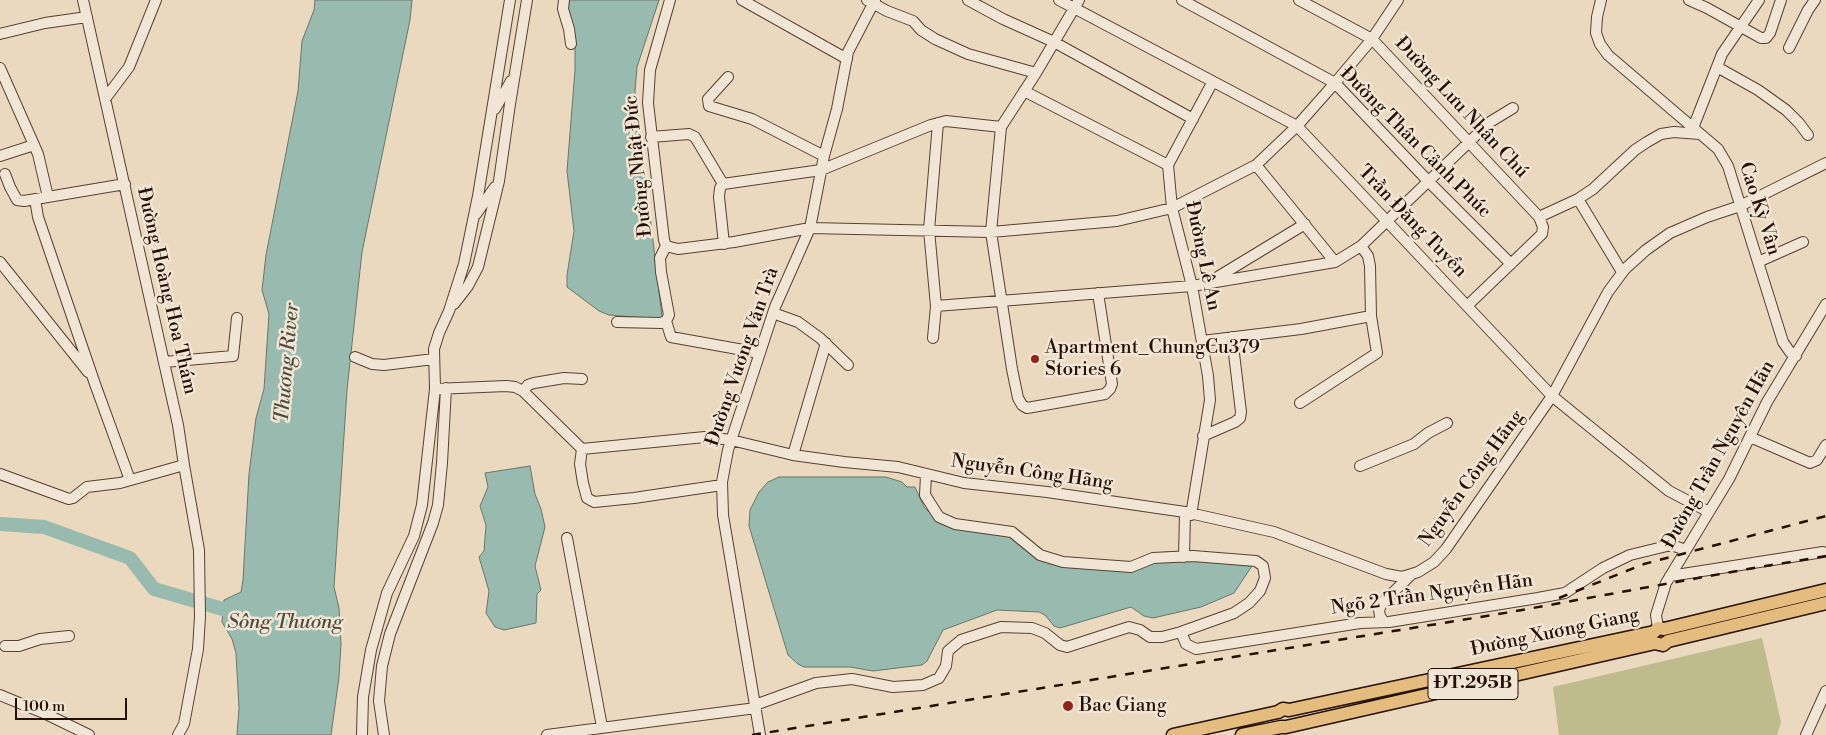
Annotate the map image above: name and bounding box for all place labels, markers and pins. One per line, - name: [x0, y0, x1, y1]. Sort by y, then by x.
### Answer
- place label: Apartment_ChungCu379 Stories 6: [1045, 337, 1260, 381]
- marker: Apartment_ChungCu379 Stories 6: [1029, 353, 1041, 365]
- place label: Bac Giang: [1079, 695, 1167, 717]
- marker: Bac Giang: [1061, 699, 1075, 713]

